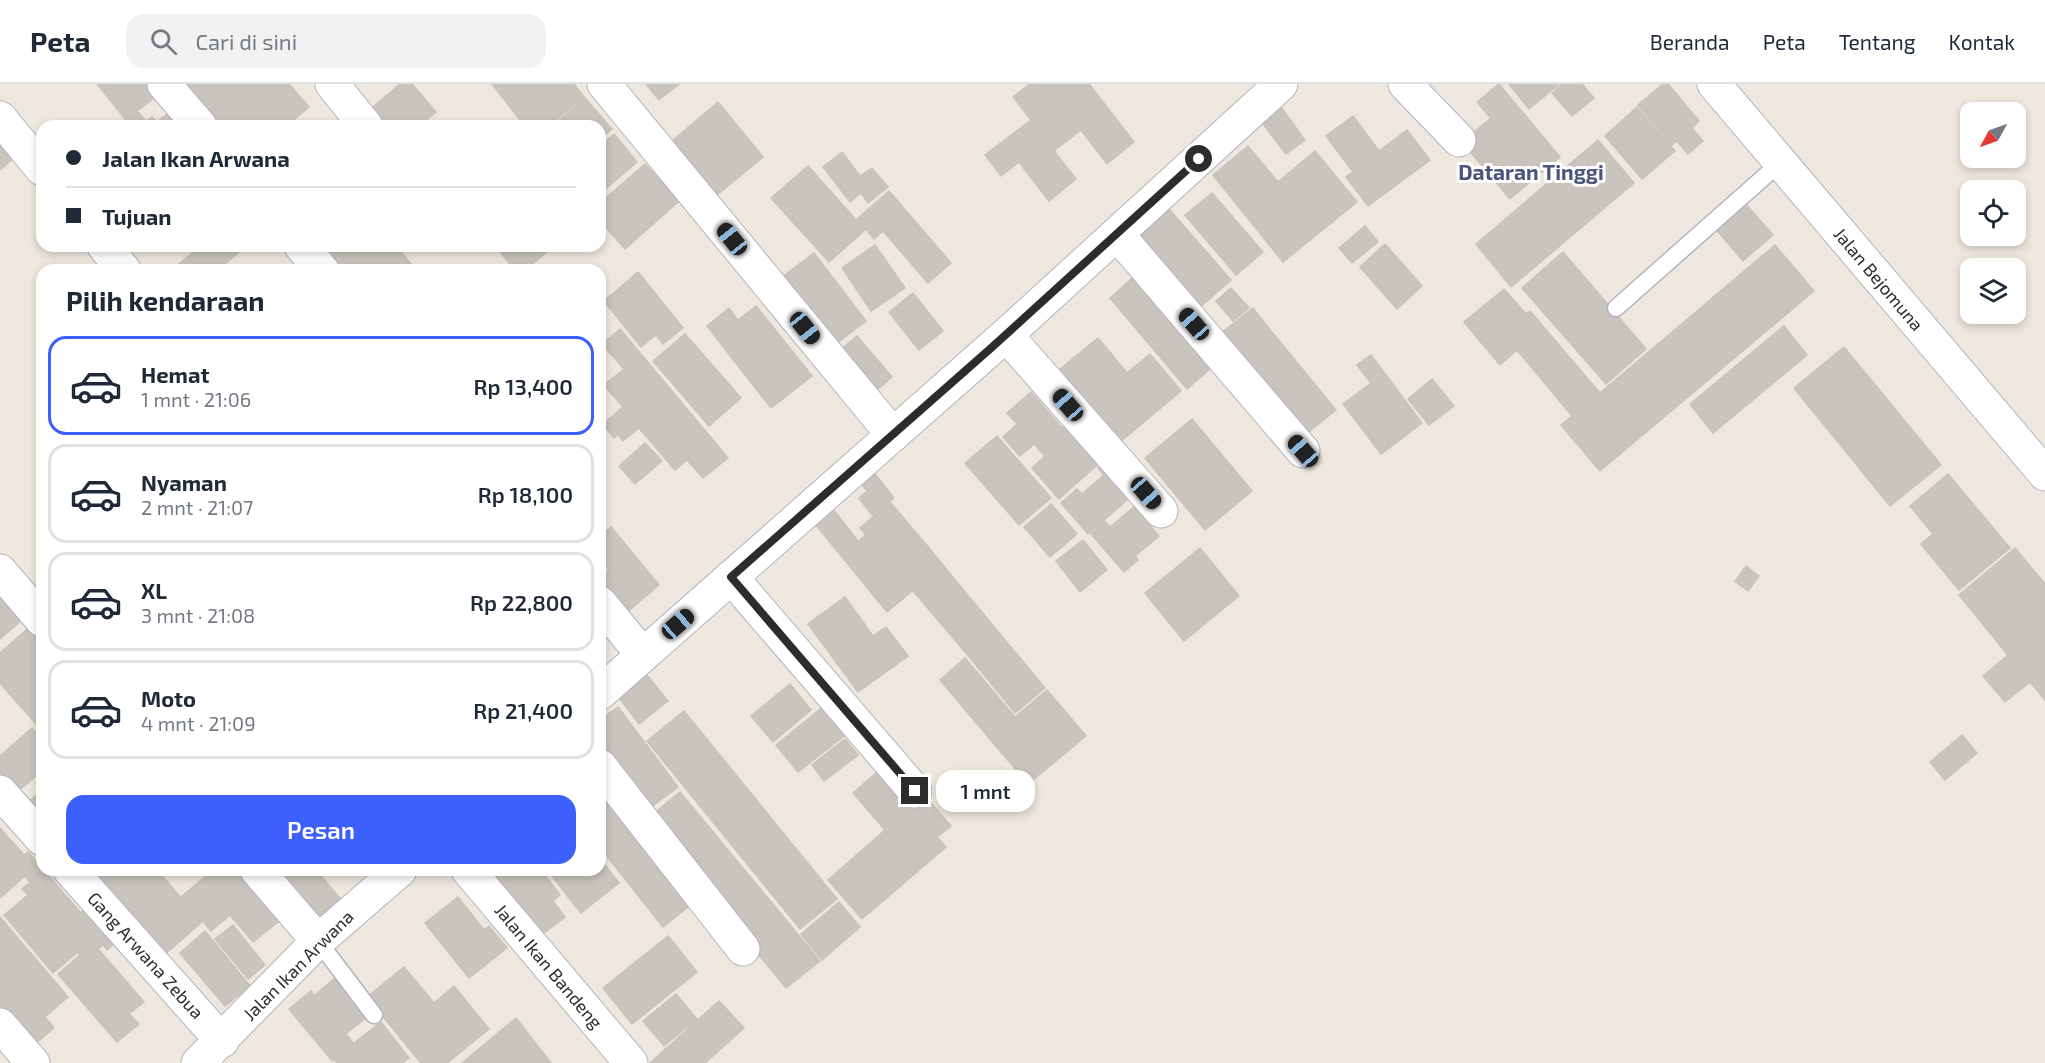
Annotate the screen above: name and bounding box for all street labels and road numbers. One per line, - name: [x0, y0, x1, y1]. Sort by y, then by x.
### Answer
- street label: Jalan Bejomuna: [1830, 223, 1928, 335]
- street label: Gang Arwana Zebua: [83, 887, 209, 1023]
- street label: Jalan Ikan Bandeng: [490, 899, 608, 1033]
- street label: Jalan Ikan Arwana: [238, 905, 358, 1025]

